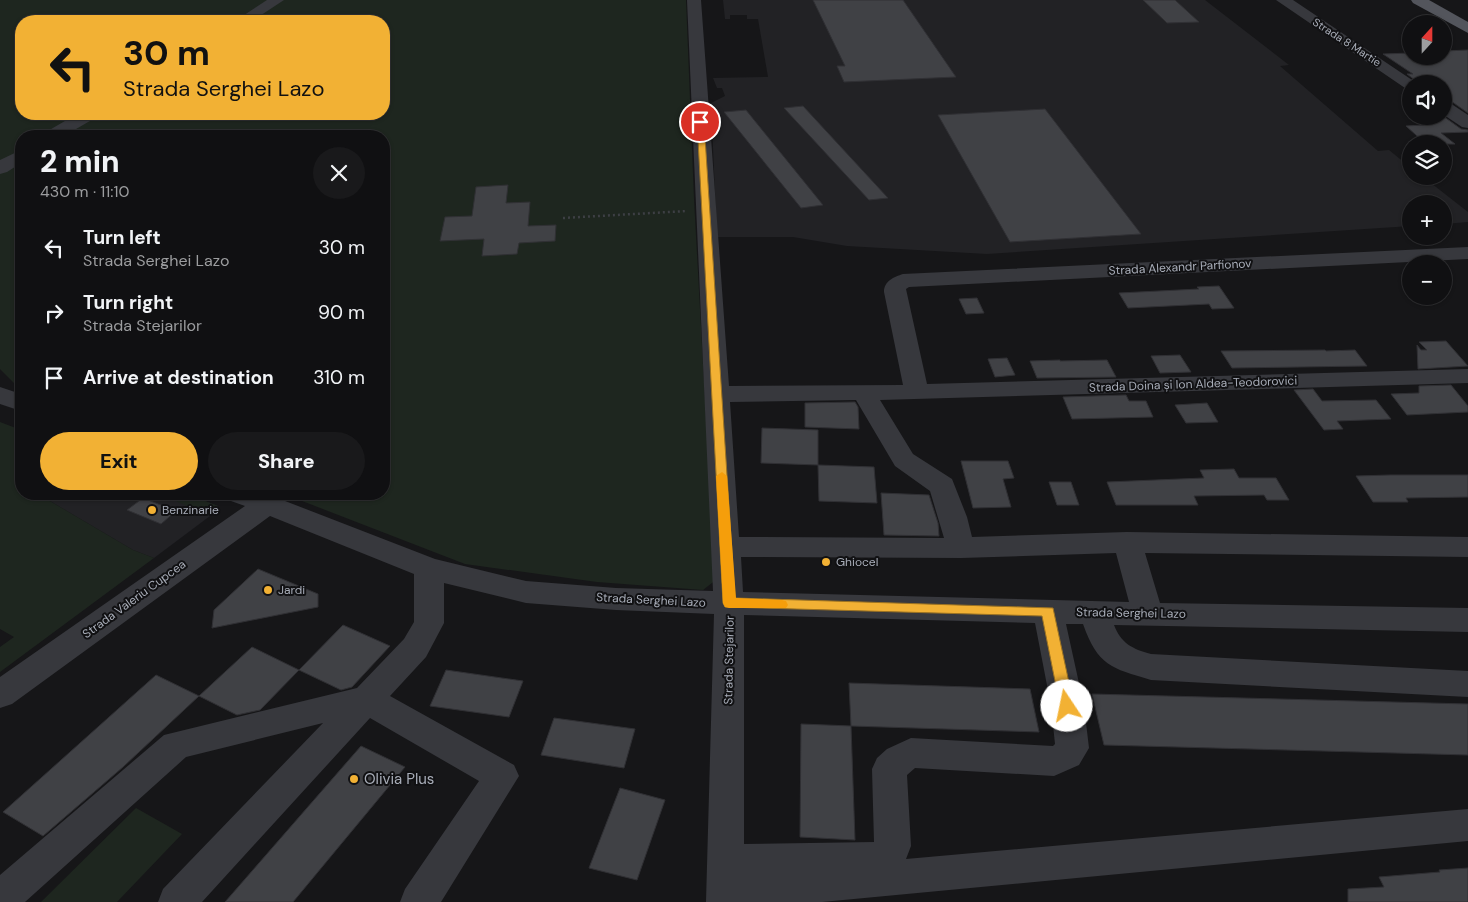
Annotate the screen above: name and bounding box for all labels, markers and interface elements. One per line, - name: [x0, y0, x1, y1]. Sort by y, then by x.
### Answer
- street label: Strada 8 Martie: [1310, 15, 1384, 69]
- north arrow: [1402, 15, 1452, 65]
- map controls: [1402, 15, 1452, 305]
- text: 30 m: [123, 30, 210, 76]
- icon: left: [40, 35, 105, 100]
- text: Strada Serghei Lazo: [123, 74, 324, 103]
- button: sound: [1402, 75, 1452, 125]
- pin: [679, 101, 721, 143]
- icon: arrive: [686, 108, 714, 136]
- button: layers: [1402, 135, 1452, 185]
- text: 2 min: [40, 142, 120, 181]
- button: close: [313, 147, 365, 199]
- text: 430 m · 11:10: [40, 181, 129, 202]
- button: +: [1402, 195, 1452, 245]
- text: Turn left: [83, 225, 161, 250]
- icon: left: [40, 234, 68, 262]
- text: 30 m: [319, 235, 365, 260]
- text: Strada Serghei Lazo: [83, 250, 230, 271]
- street label: Strada Alexandr Parfionov: [1108, 255, 1253, 279]
- button: −: [1402, 255, 1452, 305]
- text: Turn right: [83, 290, 173, 315]
- icon: right: [40, 299, 68, 327]
- text: 90 m: [318, 300, 365, 325]
- text: Strada Stejarilor: [83, 315, 202, 336]
- icon: arrive: [40, 364, 68, 392]
- text: Arrive at destination: [83, 365, 274, 390]
- text: 310 m: [313, 365, 365, 390]
- street label: Strada Doina și Ion Aldea-Teodorovici: [1089, 372, 1298, 396]
- button: Exit: [40, 432, 198, 490]
- button: Share: [208, 432, 365, 490]
- place label: Benzinarie: [162, 502, 219, 518]
- marker: Benzinarie: [146, 504, 158, 516]
- place label: Ghiocel: [836, 554, 878, 570]
- street label: Strada Valeriu Cupcea: [79, 556, 189, 642]
- marker: Ghiocel: [820, 556, 832, 568]
- place label: Jardi: [278, 582, 305, 598]
- marker: Jardi: [262, 584, 274, 596]
- street label: Strada Serghei Lazo: [596, 589, 706, 611]
- street label: Strada Serghei Lazo: [1076, 604, 1186, 622]
- street label: Strada Stejarilor: [720, 615, 738, 705]
- position arrow: [1040, 679, 1092, 731]
- place label: Olivia Plus: [364, 769, 434, 789]
- marker: Olivia Plus: [348, 773, 360, 785]

